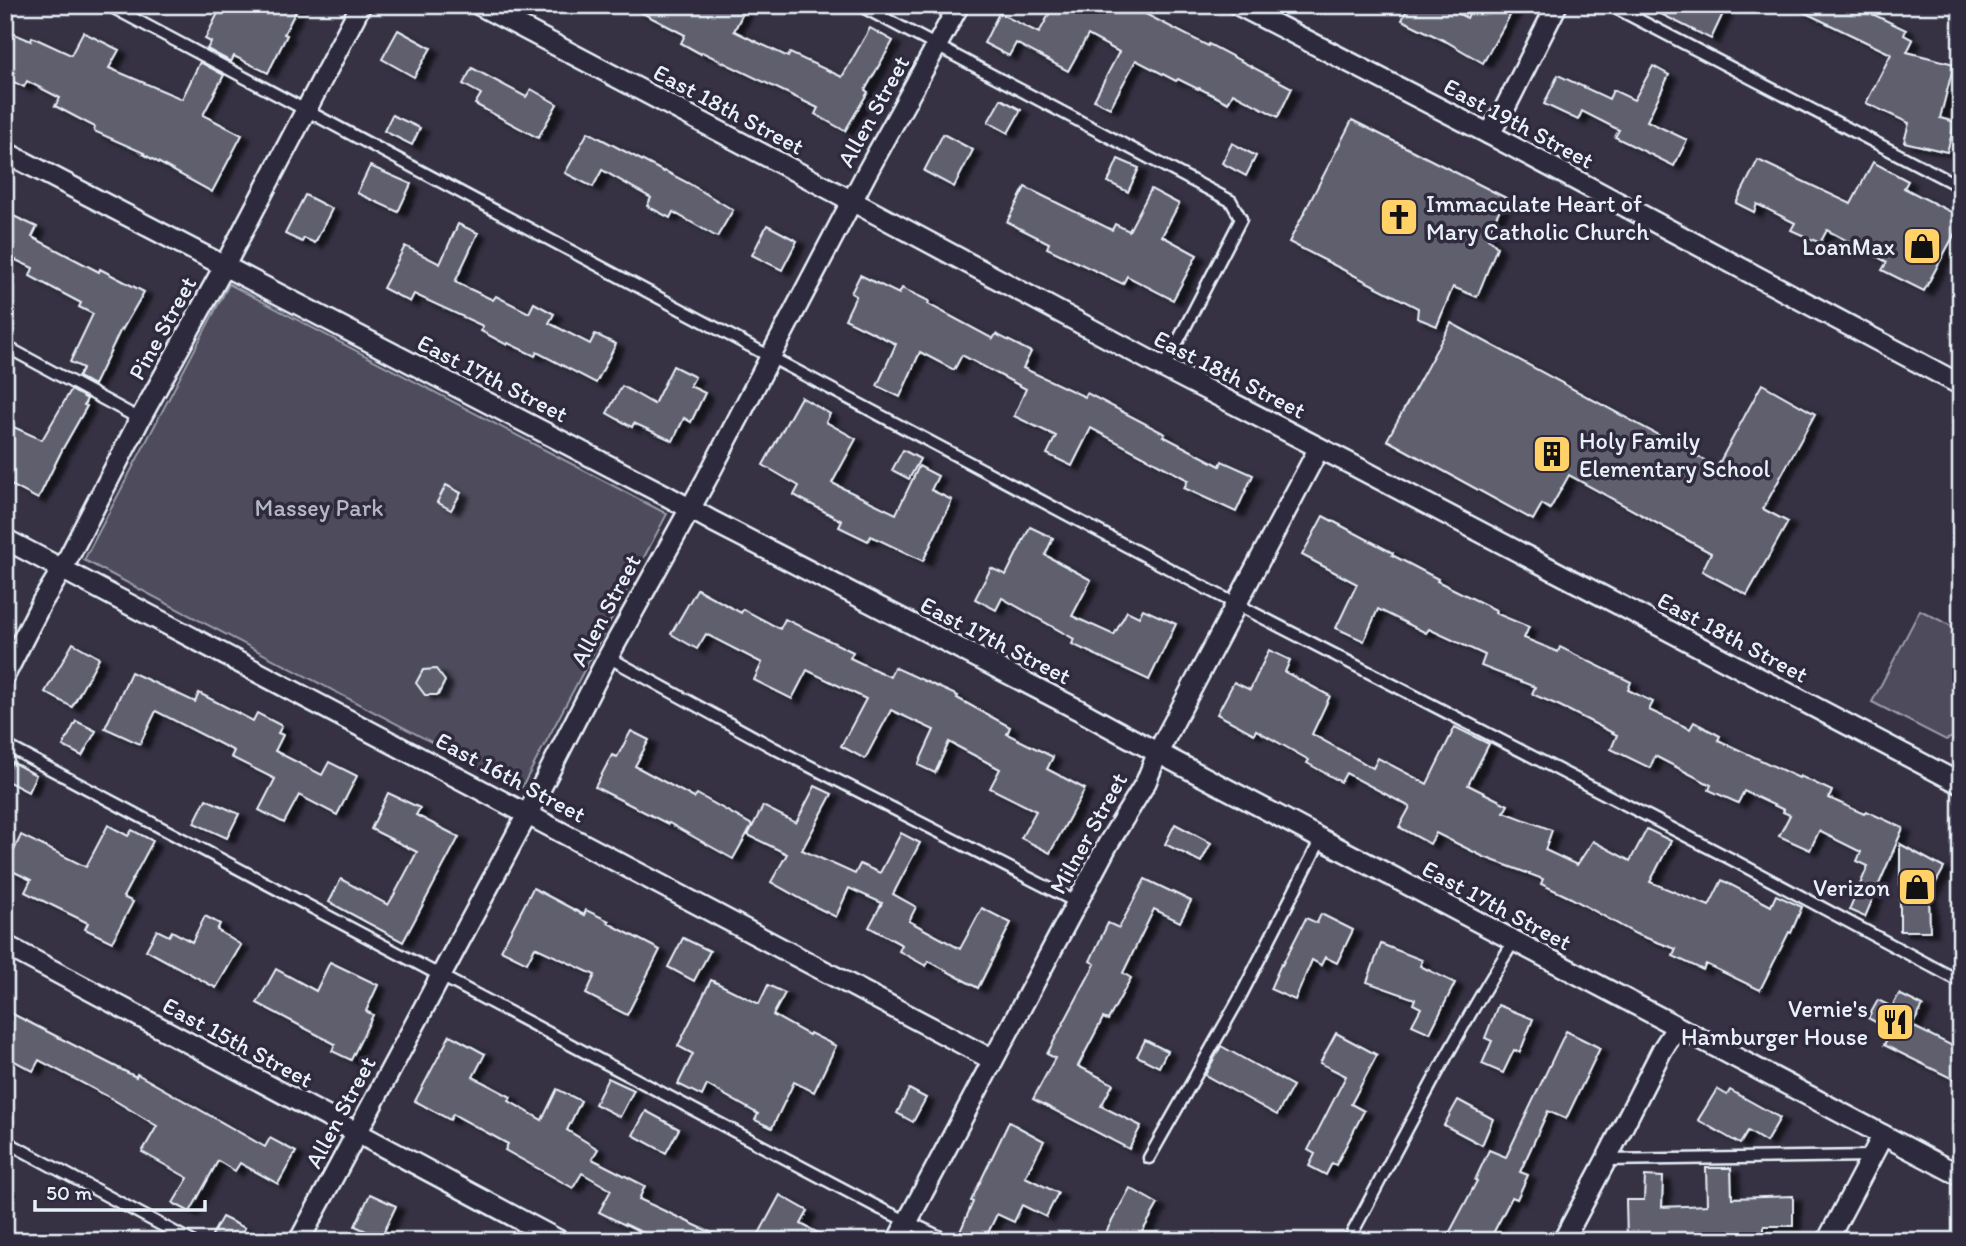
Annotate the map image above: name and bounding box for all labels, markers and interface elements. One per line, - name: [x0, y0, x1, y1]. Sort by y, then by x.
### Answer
- street label: Allen Street: [831, 50, 915, 172]
- street label: East 18th Street: [649, 57, 809, 161]
- street label: East 19th Street: [1439, 71, 1599, 175]
- place label: Immaculate Heart of Mary Catholic Church: [1426, 189, 1649, 246]
- church icon: Immaculate Heart of Mary Catholic Church: [1378, 196, 1420, 238]
- shop icon: LoanMax: [1901, 225, 1943, 267]
- place label: LoanMax: [1802, 232, 1895, 261]
- street label: Pine Street: [122, 271, 202, 385]
- street label: East 18th Street: [1149, 323, 1311, 425]
- street label: East 17th Street: [413, 328, 573, 428]
- place label: Holy Family Elementary School: [1579, 426, 1771, 483]
- building icon: Holy Family Elementary School: [1531, 433, 1573, 475]
- park label: Massey Park: [255, 493, 383, 522]
- street label: Allen Street: [563, 549, 647, 671]
- street label: East 18th Street: [1653, 585, 1813, 689]
- street label: East 17th Street: [916, 590, 1076, 690]
- street label: East 16th Street: [431, 725, 591, 829]
- street label: Milner Street: [1043, 767, 1133, 899]
- street label: East 17th Street: [1417, 853, 1577, 957]
- shop icon: Verizon: [1896, 866, 1938, 908]
- place label: Verizon: [1813, 873, 1890, 902]
- street label: East 15th Street: [158, 990, 318, 1094]
- place label: Vernie's Hamburger House: [1681, 994, 1868, 1051]
- restaurant icon: Vernie's Hamburger House: [1874, 1001, 1916, 1043]
- street label: Allen Street: [298, 1051, 382, 1173]
- scale bar: [35, 1169, 205, 1213]
- text: 50 m: [46, 1180, 93, 1205]

